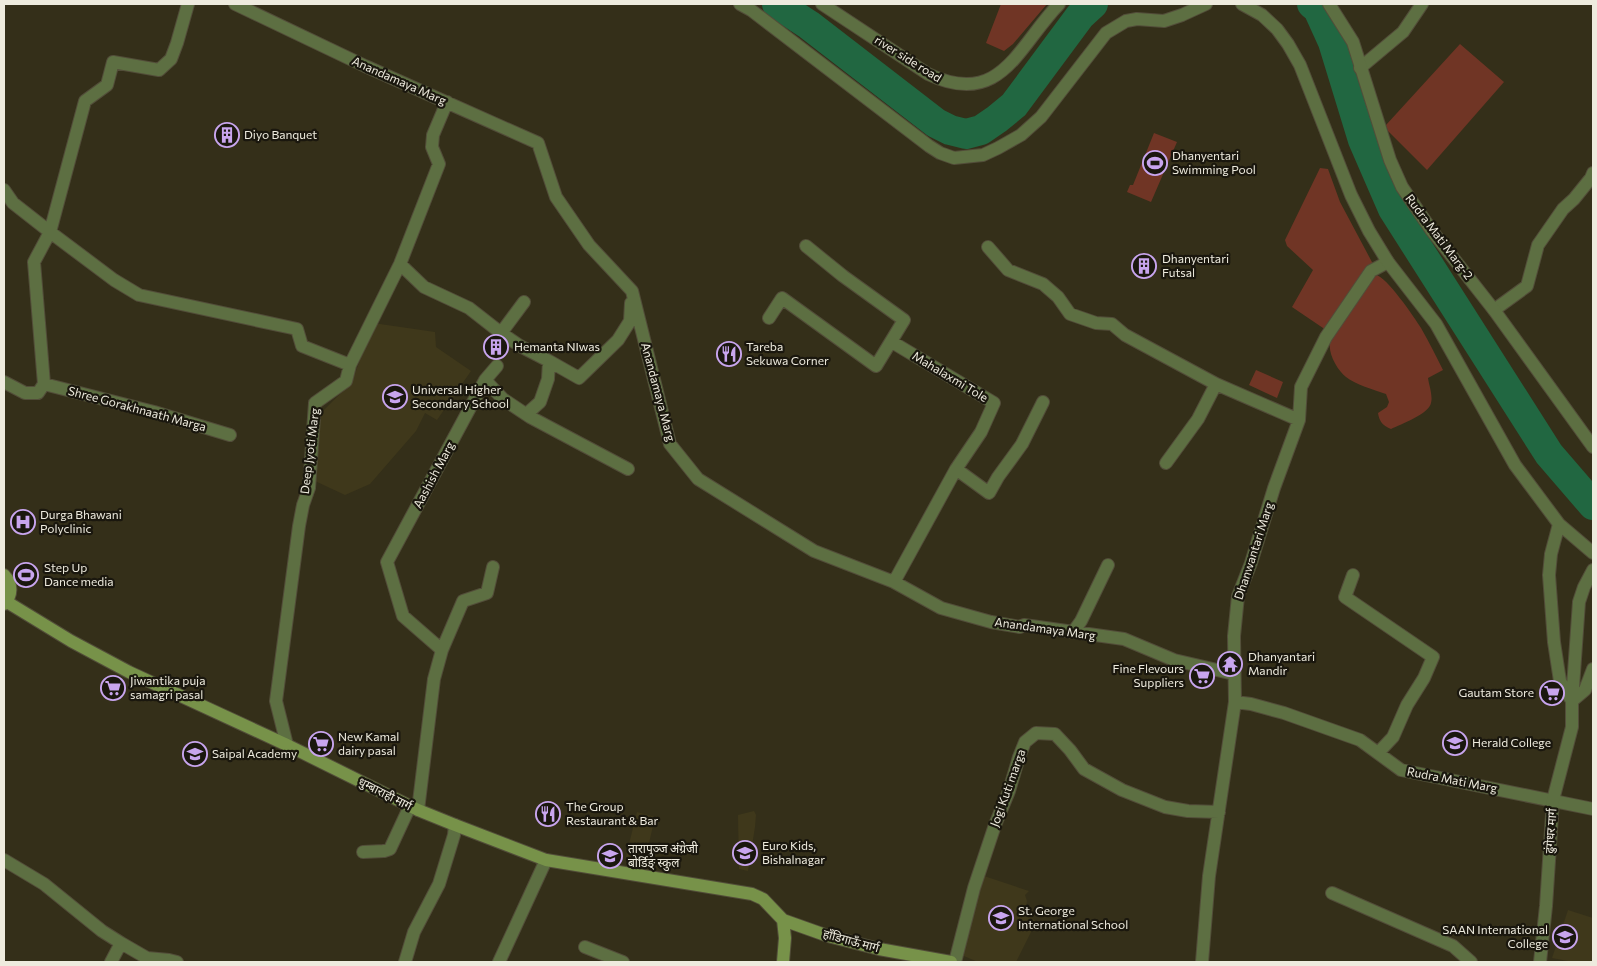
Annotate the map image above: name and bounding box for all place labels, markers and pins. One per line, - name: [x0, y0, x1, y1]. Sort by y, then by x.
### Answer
- building icon: Diyo Banquet: [214, 122, 240, 148]
- place label: Diyo Banquet: [244, 127, 317, 141]
- place label: Dhanyentari Swimming Pool: [1172, 148, 1256, 176]
- sports icon: Dhanyentari Swimming Pool: [1142, 150, 1168, 176]
- place label: Dhanyentari Futsal: [1162, 251, 1229, 279]
- building icon: Dhanyentari Futsal: [1131, 253, 1157, 279]
- building icon: Hemanta NIwas: [483, 334, 509, 360]
- place label: Hemanta NIwas: [514, 339, 600, 353]
- place label: Tareba Sekuwa Corner: [746, 339, 829, 367]
- restaurant icon: Tareba Sekuwa Corner: [716, 341, 742, 367]
- place label: Universal Higher Secondary School: [412, 382, 509, 410]
- school or university icon: Universal Higher Secondary School: [382, 384, 408, 410]
- place label: Durga Bhawani Polyclinic: [40, 507, 122, 535]
- hospital icon: Durga Bhawani Polyclinic: [10, 509, 36, 535]
- place label: Step Up Dance media: [44, 560, 114, 588]
- sports icon: Step Up Dance media: [13, 562, 39, 588]
- place label: Dhanyantari Mandir: [1248, 649, 1315, 677]
- temple icon: Dhanyantari Mandir: [1217, 651, 1243, 677]
- place label: Fine Flevours Suppliers: [1113, 661, 1184, 689]
- supermarket icon: Fine Flevours Suppliers: [1189, 663, 1215, 689]
- place label: Jiwantika puja samagri pasal: [130, 673, 205, 701]
- supermarket icon: Jiwantika puja samagri pasal: [100, 675, 126, 701]
- supermarket icon: Gautam Store: [1539, 680, 1565, 706]
- place label: Gautam Store: [1458, 685, 1534, 699]
- place label: New Kamal dairy pasal: [338, 729, 399, 757]
- school or university icon: Herald College: [1442, 730, 1468, 756]
- supermarket icon: New Kamal dairy pasal: [308, 731, 334, 757]
- place label: Herald College: [1472, 735, 1551, 749]
- school or university icon: Saipal Academy: [182, 741, 208, 767]
- place label: Saipal Academy: [212, 746, 297, 760]
- place label: The Group Restaurant & Bar: [566, 799, 658, 827]
- restaurant icon: The Group Restaurant & Bar: [535, 801, 561, 827]
- place label: Euro Kids, Bishalnagar: [762, 838, 825, 866]
- school or university icon: Euro Kids, Bishalnagar: [732, 840, 758, 866]
- place label: तारापुञ्‍ज अंग्रेजी बोर्डिङ् स्कुल: [628, 841, 699, 871]
- school or university icon: तारापुञ्‍ज अंग्रेजी बोर्डिङ् स्कुल: [597, 843, 623, 869]
- place label: St. George International School: [1018, 903, 1128, 931]
- school or university icon: St. George International School: [988, 905, 1014, 931]
- place label: SAAN International College: [1442, 922, 1548, 950]
- school or university icon: SAAN International College: [1552, 924, 1578, 950]

